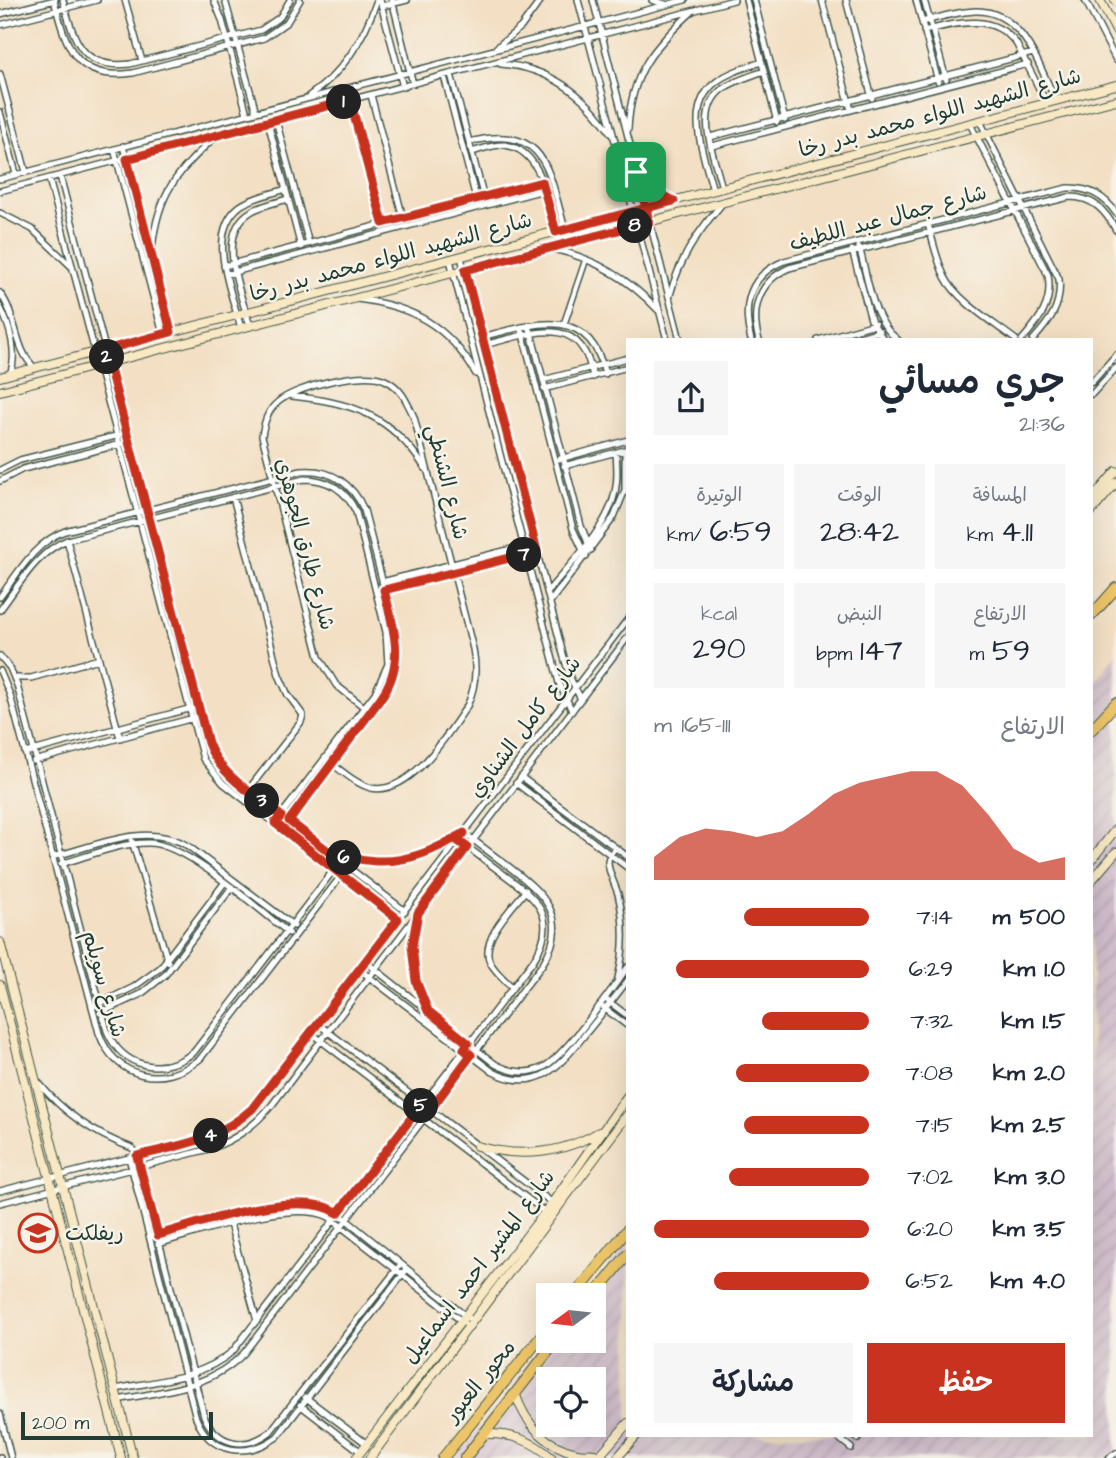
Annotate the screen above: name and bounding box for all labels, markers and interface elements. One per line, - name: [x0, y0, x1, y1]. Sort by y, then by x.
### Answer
- street label: شارع الشهيد اللواء محمد بدر رخا: [796, 61, 1084, 165]
- pin: 1: [326, 84, 362, 119]
- text: 1: [342, 88, 345, 115]
- pin: [606, 142, 666, 202]
- icon: arrive: [617, 153, 655, 191]
- street label: شارع جمال عبد اللطيف: [786, 178, 990, 258]
- street label: شارع الشهيد اللواء محمد بدر رخا: [247, 205, 535, 309]
- pin: 8: [618, 208, 652, 244]
- text: 8: [628, 212, 641, 239]
- pin: 2: [90, 340, 124, 374]
- text: 2: [101, 343, 112, 370]
- text: جري مسائي: [879, 356, 1065, 408]
- button: share: [654, 361, 728, 435]
- text: 21:36: [1019, 408, 1065, 440]
- street label: شارع الشنطي: [415, 421, 475, 544]
- street label: شارع طارق الجوهري: [268, 455, 342, 633]
- text: الوتيرة: [696, 482, 742, 509]
- text: الوقت: [837, 482, 882, 509]
- text: المسافة: [973, 482, 1027, 509]
- text: 6:59: [709, 511, 772, 553]
- text: 28:42: [820, 511, 899, 553]
- text: 4.11: [1001, 511, 1033, 553]
- text: /km: [667, 522, 709, 549]
- text: km: [967, 522, 1001, 549]
- pin: 7: [506, 538, 542, 572]
- text: 7: [518, 541, 529, 568]
- text: kcal: [701, 601, 737, 628]
- text: النبض: [837, 601, 882, 628]
- text: الارتفاع: [973, 601, 1026, 628]
- text: 290: [693, 628, 746, 670]
- text: 147: [860, 630, 903, 672]
- text: 59: [992, 630, 1030, 672]
- text: bpm: [816, 641, 860, 668]
- text: m: [969, 641, 992, 668]
- street label: شارع كامل الشناوي: [462, 650, 588, 804]
- text: 111–165 m: [654, 709, 731, 741]
- text: الارتفاع: [1001, 711, 1065, 743]
- pin: 3: [244, 784, 280, 818]
- text: 3: [257, 787, 266, 814]
- pin: 6: [326, 840, 362, 876]
- text: 6: [338, 844, 349, 871]
- text: 7:14: [916, 901, 953, 933]
- text: 500 m: [993, 901, 1065, 933]
- street label: شارع سويلم: [74, 927, 133, 1041]
- text: 6:29: [908, 953, 953, 985]
- text: 1.0 km: [1003, 953, 1065, 985]
- text: 7:32: [910, 1005, 953, 1037]
- text: 1.5 km: [1001, 1005, 1065, 1037]
- text: 7:08: [906, 1057, 953, 1089]
- text: 2.0 km: [993, 1057, 1065, 1089]
- pin: 5: [404, 1088, 438, 1124]
- text: 5: [414, 1092, 427, 1119]
- text: 7:15: [916, 1109, 953, 1141]
- text: 2.5 km: [991, 1109, 1065, 1141]
- pin: 4: [194, 1118, 228, 1154]
- text: 4: [204, 1122, 217, 1149]
- text: 7:02: [907, 1161, 953, 1193]
- text: 3.0 km: [994, 1161, 1065, 1193]
- street label: شارع المشير احمد اسماعيل: [396, 1164, 562, 1370]
- school or university icon: ريفلكت: [17, 1212, 59, 1254]
- text: 6:20: [907, 1213, 953, 1245]
- text: 3.5 km: [993, 1213, 1065, 1245]
- place label: ريفلكت: [65, 1219, 124, 1248]
- text: 6:52: [905, 1265, 953, 1297]
- text: 4.0 km: [990, 1265, 1065, 1297]
- north arrow: [536, 1283, 606, 1353]
- map controls: [536, 1283, 606, 1437]
- street label: محور العبور: [437, 1334, 522, 1430]
- button: مشاركة: [654, 1343, 853, 1423]
- button: حفظ: [867, 1343, 1065, 1423]
- button: locate: [536, 1367, 606, 1437]
- scale bar: [21, 1409, 214, 1441]
- text: 200 m: [32, 1410, 89, 1437]

